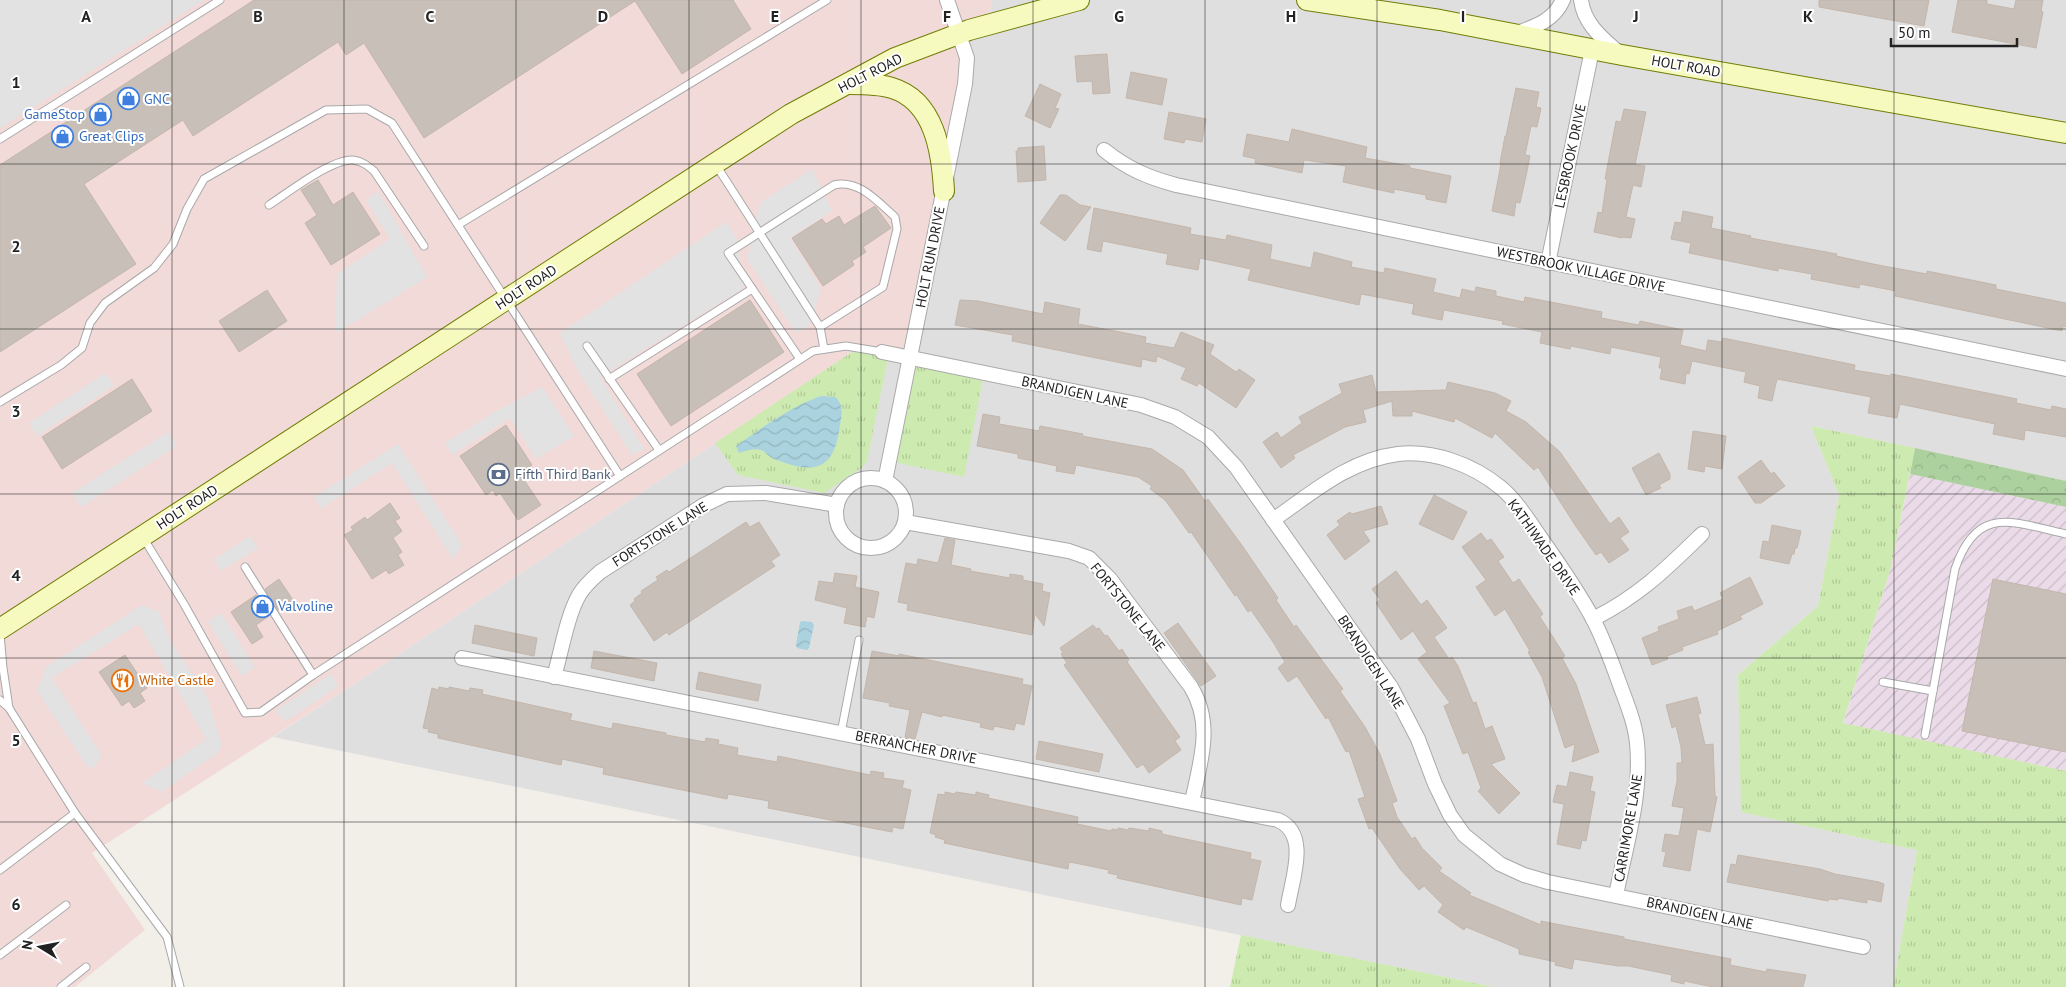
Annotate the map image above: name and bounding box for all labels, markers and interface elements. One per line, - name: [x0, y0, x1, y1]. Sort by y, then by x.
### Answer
- text: A: [81, 6, 91, 26]
- text: B: [253, 6, 263, 26]
- text: C: [426, 6, 435, 26]
- text: D: [598, 6, 608, 26]
- text: E: [771, 6, 779, 26]
- text: F: [943, 6, 951, 26]
- text: G: [1114, 6, 1124, 26]
- text: H: [1286, 6, 1296, 26]
- text: I: [1461, 6, 1465, 26]
- text: J: [1632, 6, 1639, 26]
- text: K: [1803, 6, 1813, 26]
- scale bar: [1891, 15, 2017, 47]
- text: 50 m: [1898, 23, 1931, 42]
- street label: HOLT ROAD: [835, 49, 905, 97]
- street label: HOLT ROAD: [1650, 51, 1722, 81]
- text: 1: [11, 72, 21, 92]
- shop icon: GNC: [116, 87, 140, 111]
- place label: GNC: [144, 90, 170, 108]
- shop icon: GameStop: [89, 102, 113, 126]
- street label: LESBROOK DRIVE: [1550, 102, 1590, 210]
- place label: GameStop: [24, 105, 85, 123]
- shop icon: Great Clips: [51, 124, 75, 148]
- place label: Great Clips: [79, 127, 144, 145]
- street label: HOLT RUN DRIVE: [911, 205, 949, 309]
- text: 2: [11, 236, 21, 256]
- street label: WESTBROOK VILLAGE DRIVE: [1495, 242, 1667, 296]
- street label: HOLT ROAD: [492, 260, 560, 314]
- street label: BRANDIGEN LANE: [1020, 372, 1130, 412]
- text: 3: [11, 401, 21, 421]
- bank icon: Fifth Third Bank: [487, 462, 511, 486]
- place label: Fifth Third Bank: [515, 465, 611, 483]
- street label: HOLT ROAD: [153, 480, 221, 534]
- street label: KATHIWADE DRIVE: [1504, 495, 1584, 599]
- street label: FORTSTONE LANE: [609, 497, 711, 571]
- street label: FORTSTONE LANE: [1087, 559, 1169, 655]
- text: 4: [11, 565, 21, 585]
- shop icon: Valvoline: [250, 594, 274, 618]
- place label: Valvoline: [277, 597, 333, 615]
- street label: BRANDIGEN LANE: [1334, 612, 1408, 712]
- restaurant icon: White Castle: [111, 668, 135, 692]
- place label: White Castle: [139, 671, 214, 689]
- street label: BERRANCHER DRIVE: [854, 726, 978, 768]
- text: 5: [11, 730, 21, 750]
- street label: CARRIMORE LANE: [1610, 773, 1646, 883]
- street label: BRANDIGEN LANE: [1645, 893, 1755, 933]
- text: 6: [11, 894, 21, 914]
- north arrow: [15, 922, 65, 972]
- text: N: [18, 939, 37, 951]

